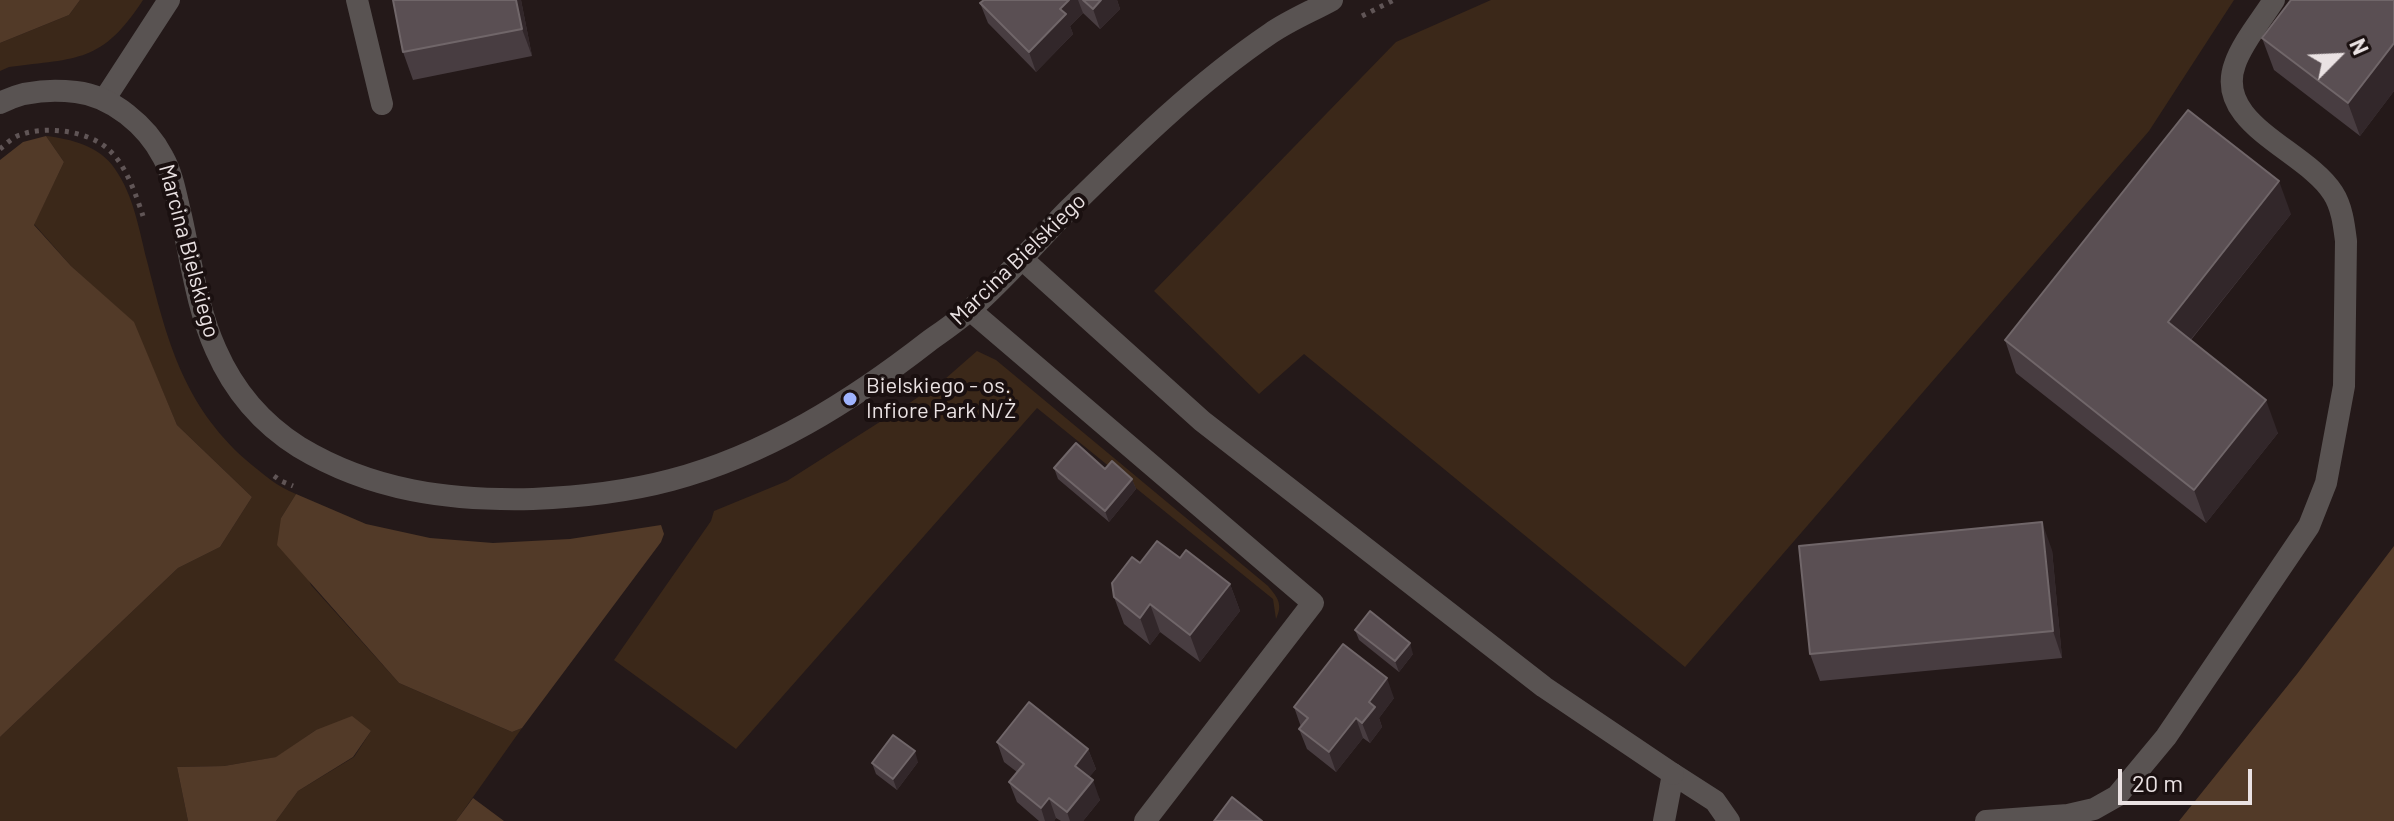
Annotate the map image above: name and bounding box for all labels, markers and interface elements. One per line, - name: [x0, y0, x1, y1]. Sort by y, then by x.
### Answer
- north arrow: [2298, 16, 2378, 96]
- text: N: [2345, 34, 2375, 58]
- street label: Marcina Bielskiego: [153, 161, 225, 341]
- street label: Marcina Bielskiego: [945, 188, 1091, 330]
- place label: Bielskiego - os. Infiore Park N/Ż: [866, 373, 1016, 424]
- marker: Bielskiego - os. Infiore Park N/Ż: [841, 390, 859, 408]
- scale bar: [2122, 753, 2256, 803]
- text: 20 m: [2132, 768, 2183, 797]

